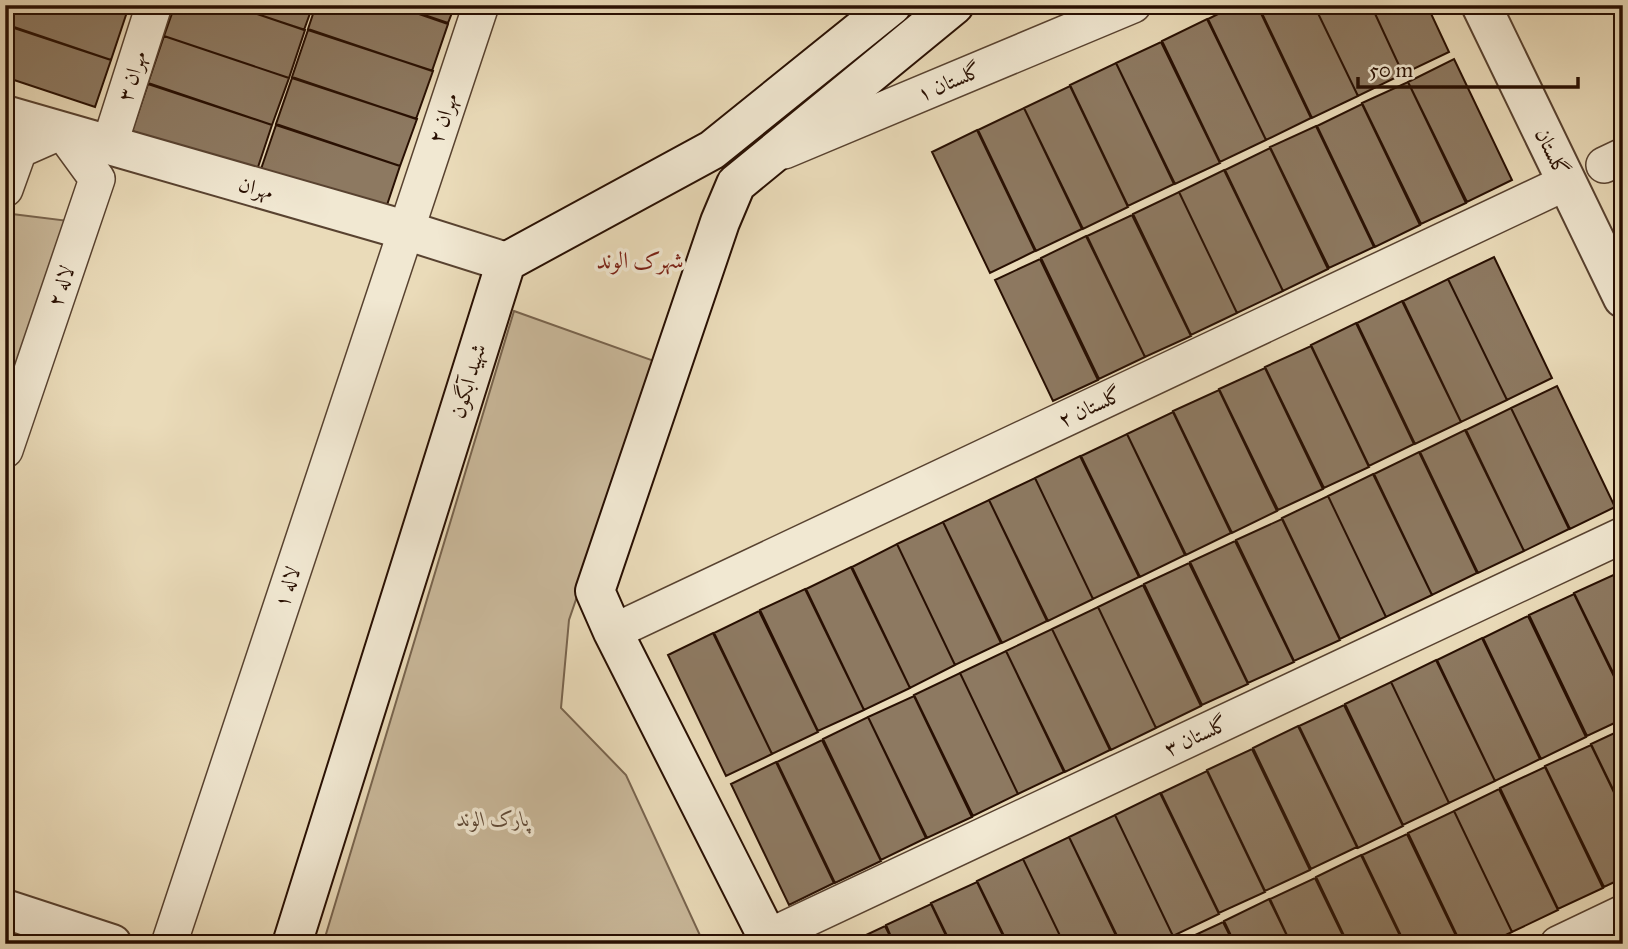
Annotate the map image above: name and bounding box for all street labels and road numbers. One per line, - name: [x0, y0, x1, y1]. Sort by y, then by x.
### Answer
- street label: مهران ۳: [112, 47, 153, 105]
- street label: گلستان ۱: [913, 57, 985, 107]
- street label: مهران ۲: [422, 89, 465, 147]
- street label: گلستان: [1529, 124, 1575, 180]
- street label: مهران: [235, 171, 276, 206]
- street label: لاله ۲: [42, 262, 80, 310]
- street label: شهید آبگون: [444, 341, 493, 422]
- street label: گلستان ۲: [1054, 381, 1126, 433]
- street label: لاله ۱: [268, 563, 306, 611]
- street label: گلستان ۳: [1160, 710, 1232, 762]

